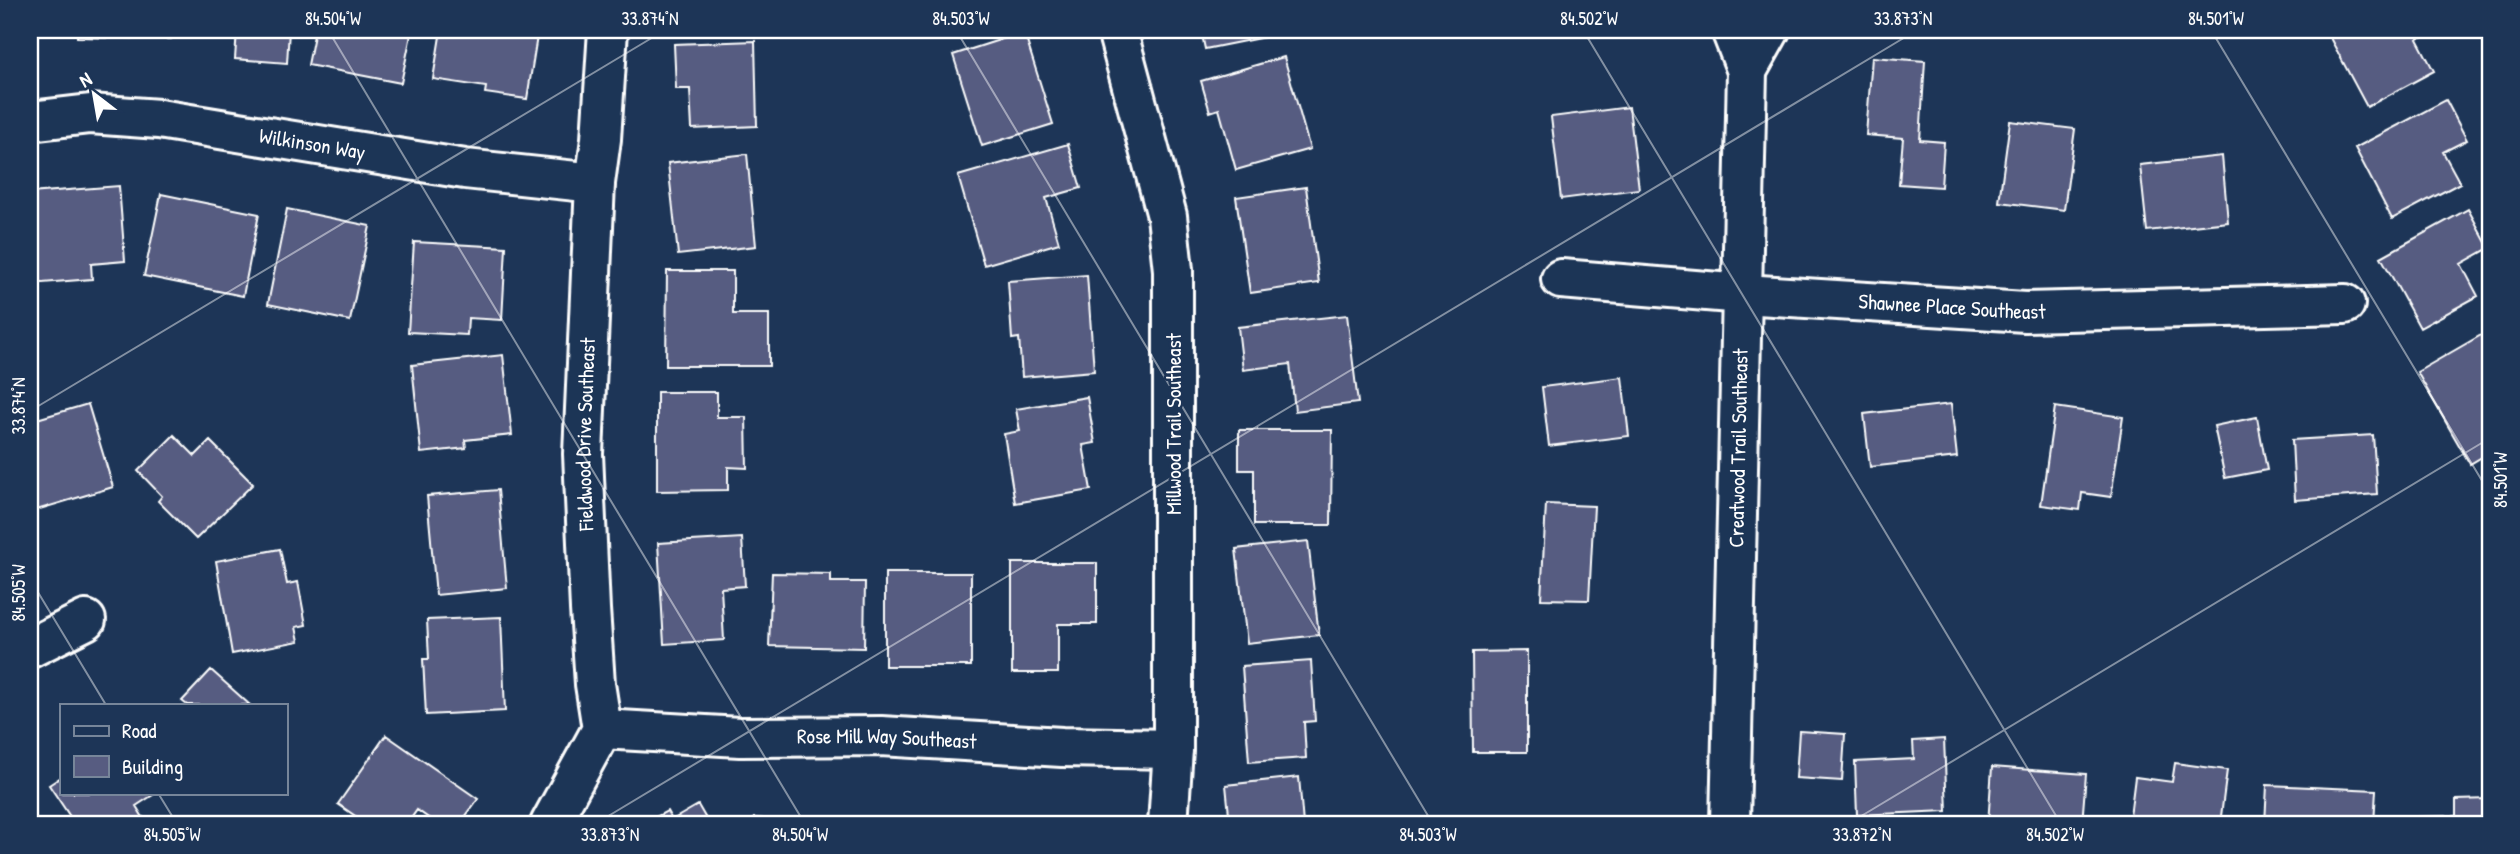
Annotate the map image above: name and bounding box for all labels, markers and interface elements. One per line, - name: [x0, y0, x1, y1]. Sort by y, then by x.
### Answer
- text: 84.504°W: [305, 6, 361, 31]
- text: 33.874°N: [621, 6, 679, 31]
- text: 84.503°W: [932, 6, 990, 31]
- text: 84.502°W: [1560, 6, 1618, 31]
- text: 33.873°N: [1874, 6, 1932, 31]
- text: 84.501°W: [2188, 6, 2244, 31]
- north arrow: [60, 60, 130, 130]
- text: N: [74, 66, 96, 93]
- street label: Wilkinson Way: [257, 121, 368, 167]
- street label: Shawnee Place Southeast: [1858, 286, 2047, 326]
- street label: Millwood Trail Southeast: [1159, 332, 1188, 515]
- street label: Fieldwood Drive Southeast: [568, 336, 602, 532]
- street label: Creatwood Trail Southeast: [1721, 348, 1755, 548]
- text: 33.874°N: [6, 377, 31, 435]
- text: 84.501°W: [2488, 452, 2513, 508]
- text: 84.505°W: [6, 565, 31, 621]
- legend: [60, 704, 287, 794]
- text: Road: [122, 716, 156, 745]
- street label: Rose Mill Way Southeast: [797, 721, 978, 756]
- text: Building: [122, 752, 183, 781]
- text: 84.505°W: [144, 822, 200, 847]
- text: 33.873°N: [581, 822, 639, 847]
- text: 84.504°W: [772, 822, 828, 847]
- text: 84.503°W: [1399, 822, 1457, 847]
- text: 33.872°N: [1833, 822, 1891, 847]
- text: 84.502°W: [2026, 822, 2084, 847]

